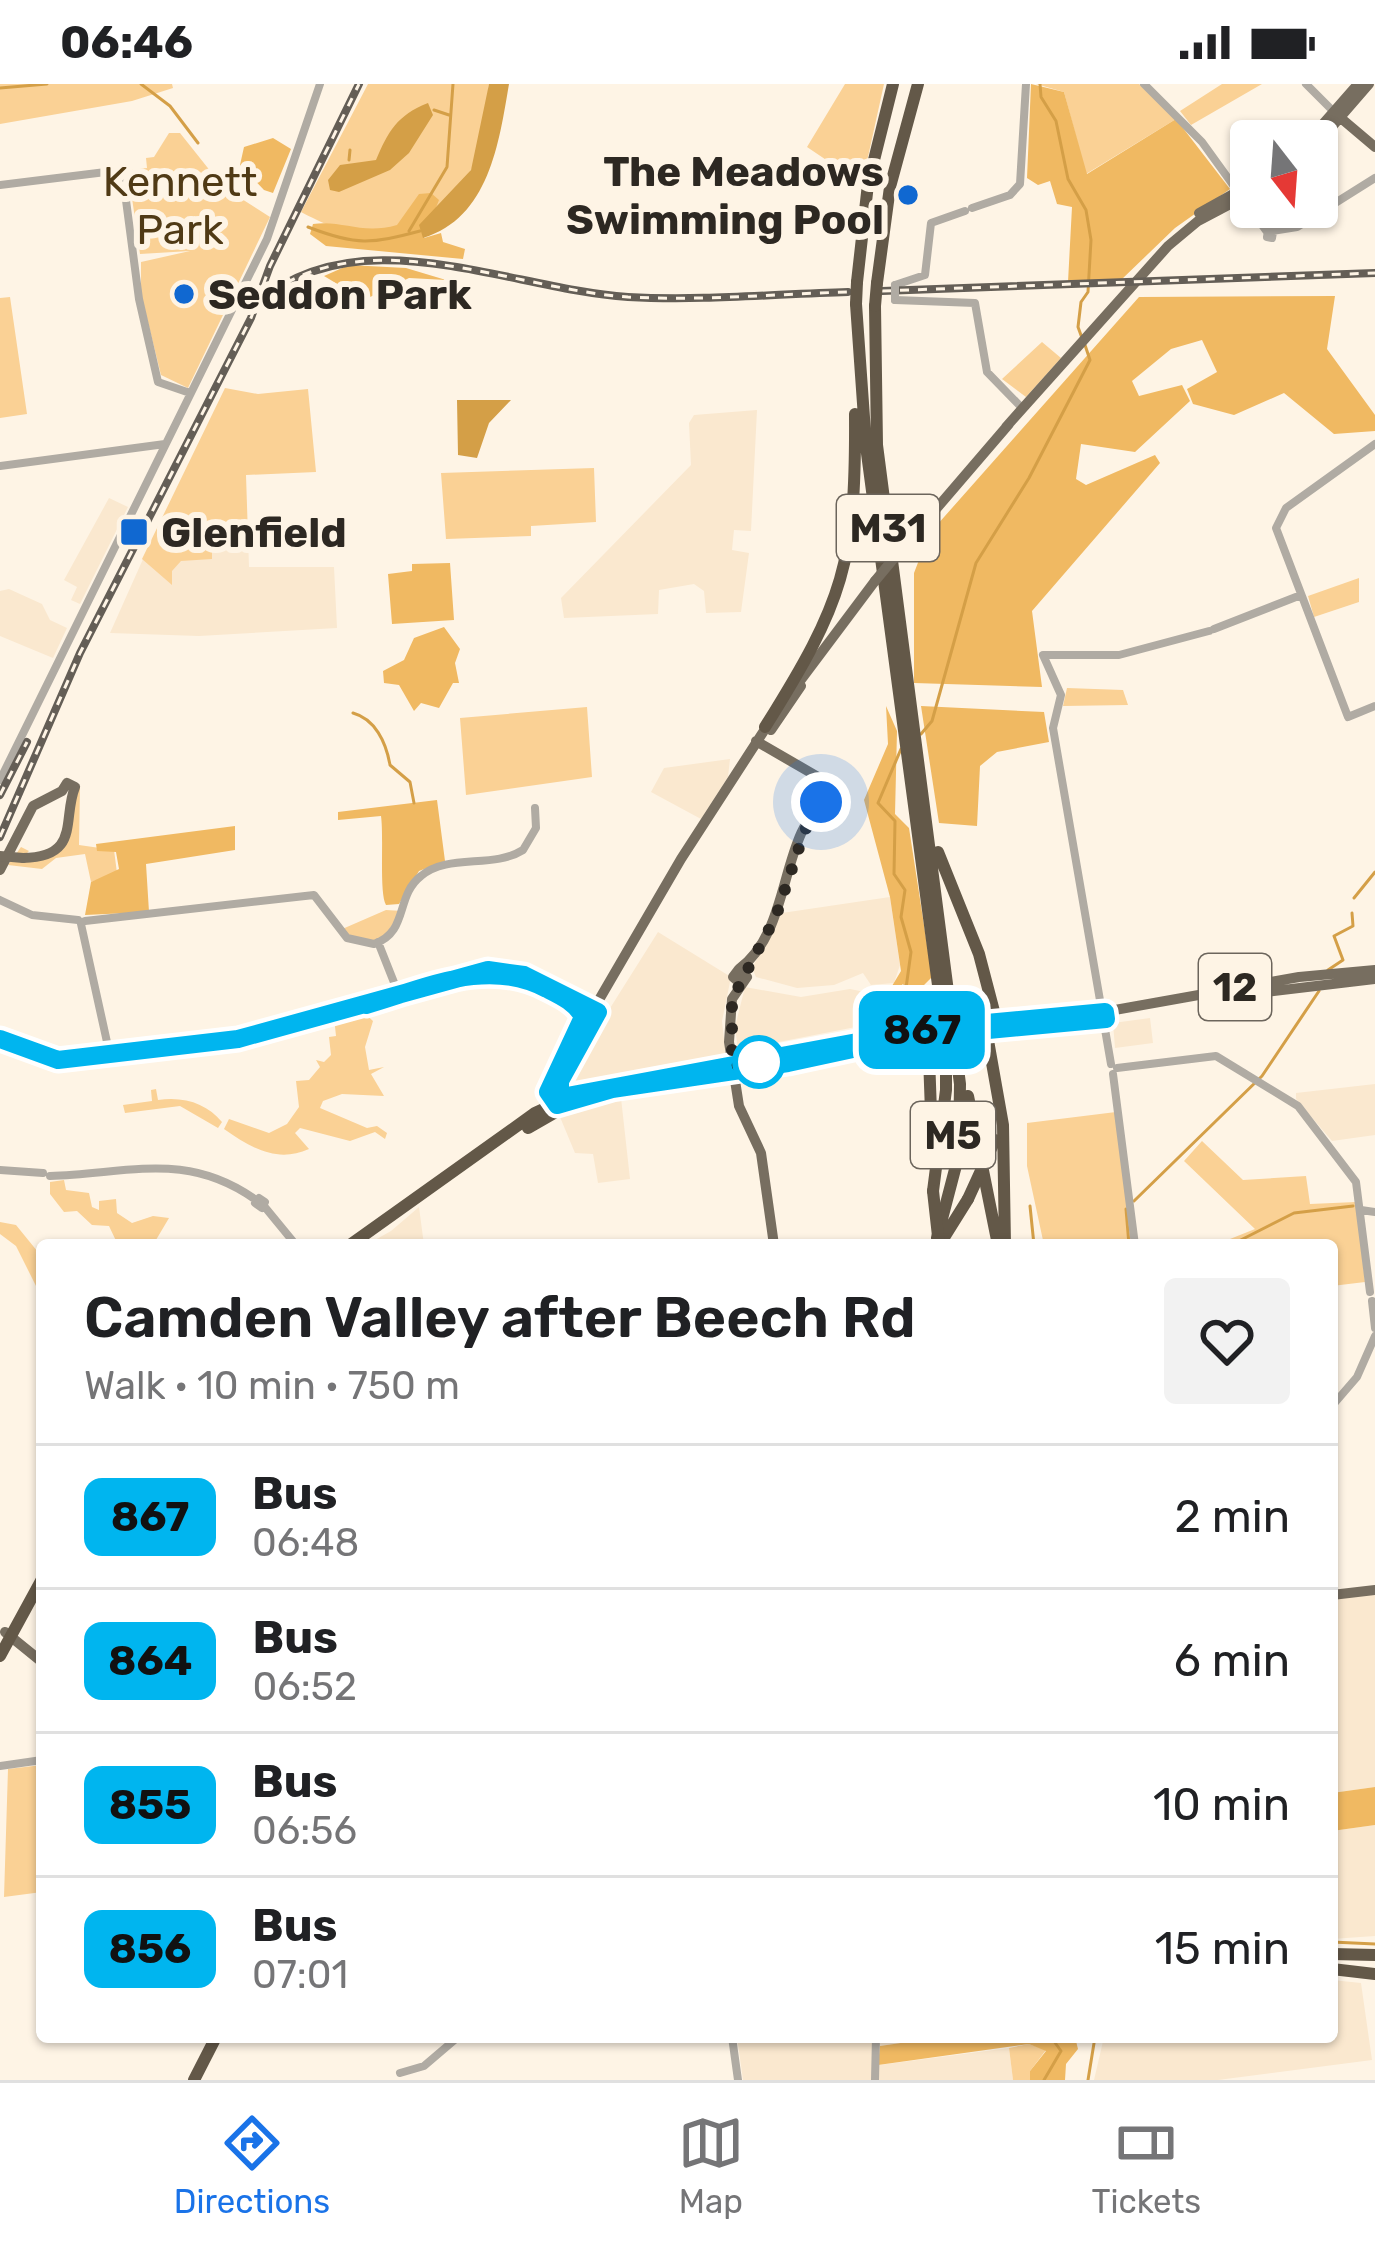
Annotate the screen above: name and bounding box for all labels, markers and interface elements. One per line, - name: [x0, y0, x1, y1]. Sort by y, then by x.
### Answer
- text: 06:46: [60, 16, 193, 69]
- north arrow: [1230, 120, 1338, 228]
- map controls: [1230, 120, 1338, 228]
- place label: The Meadows Swimming Pool: [566, 147, 884, 245]
- park label: Kennett Park: [103, 157, 257, 255]
- marker: The Meadows Swimming Pool: [895, 182, 921, 208]
- place label: Seddon Park: [208, 270, 472, 320]
- marker: Seddon Park: [171, 281, 197, 307]
- road number: M31: [837, 495, 939, 561]
- place label: Glenfield: [161, 508, 347, 558]
- marker: Glenfield: [118, 516, 150, 548]
- your location: [791, 772, 851, 832]
- road number: 12: [1199, 954, 1271, 1020]
- line badge: 867: [853, 991, 991, 1069]
- text: 867: [883, 1005, 961, 1055]
- unlabelled marker: [734, 1037, 784, 1087]
- road number: M5: [911, 1102, 995, 1168]
- button: heart: [1164, 1278, 1290, 1404]
- text: Camden Valley after Beech Rd: [84, 1284, 916, 1351]
- text: Walk · 10 min · 750 m: [84, 1363, 460, 1409]
- text: Bus: [252, 1467, 337, 1520]
- text: 2 min: [1174, 1490, 1290, 1543]
- text: 867: [111, 1492, 189, 1542]
- text: 06:48: [252, 1520, 359, 1566]
- text: Bus: [252, 1611, 338, 1664]
- text: 6 min: [1174, 1634, 1290, 1687]
- text: 864: [108, 1636, 192, 1686]
- text: 06:52: [252, 1664, 357, 1710]
- text: Bus: [252, 1755, 337, 1808]
- text: 10 min: [1153, 1778, 1290, 1831]
- text: 855: [109, 1780, 191, 1830]
- text: 06:56: [252, 1808, 357, 1854]
- text: Bus: [252, 1899, 337, 1952]
- text: 15 min: [1155, 1922, 1290, 1975]
- text: 856: [109, 1924, 191, 1974]
- text: 07:01: [252, 1952, 348, 1998]
- tab: Directions: [174, 2110, 330, 2221]
- tab: Map: [678, 2110, 744, 2221]
- tab: Tickets: [1092, 2110, 1201, 2221]

